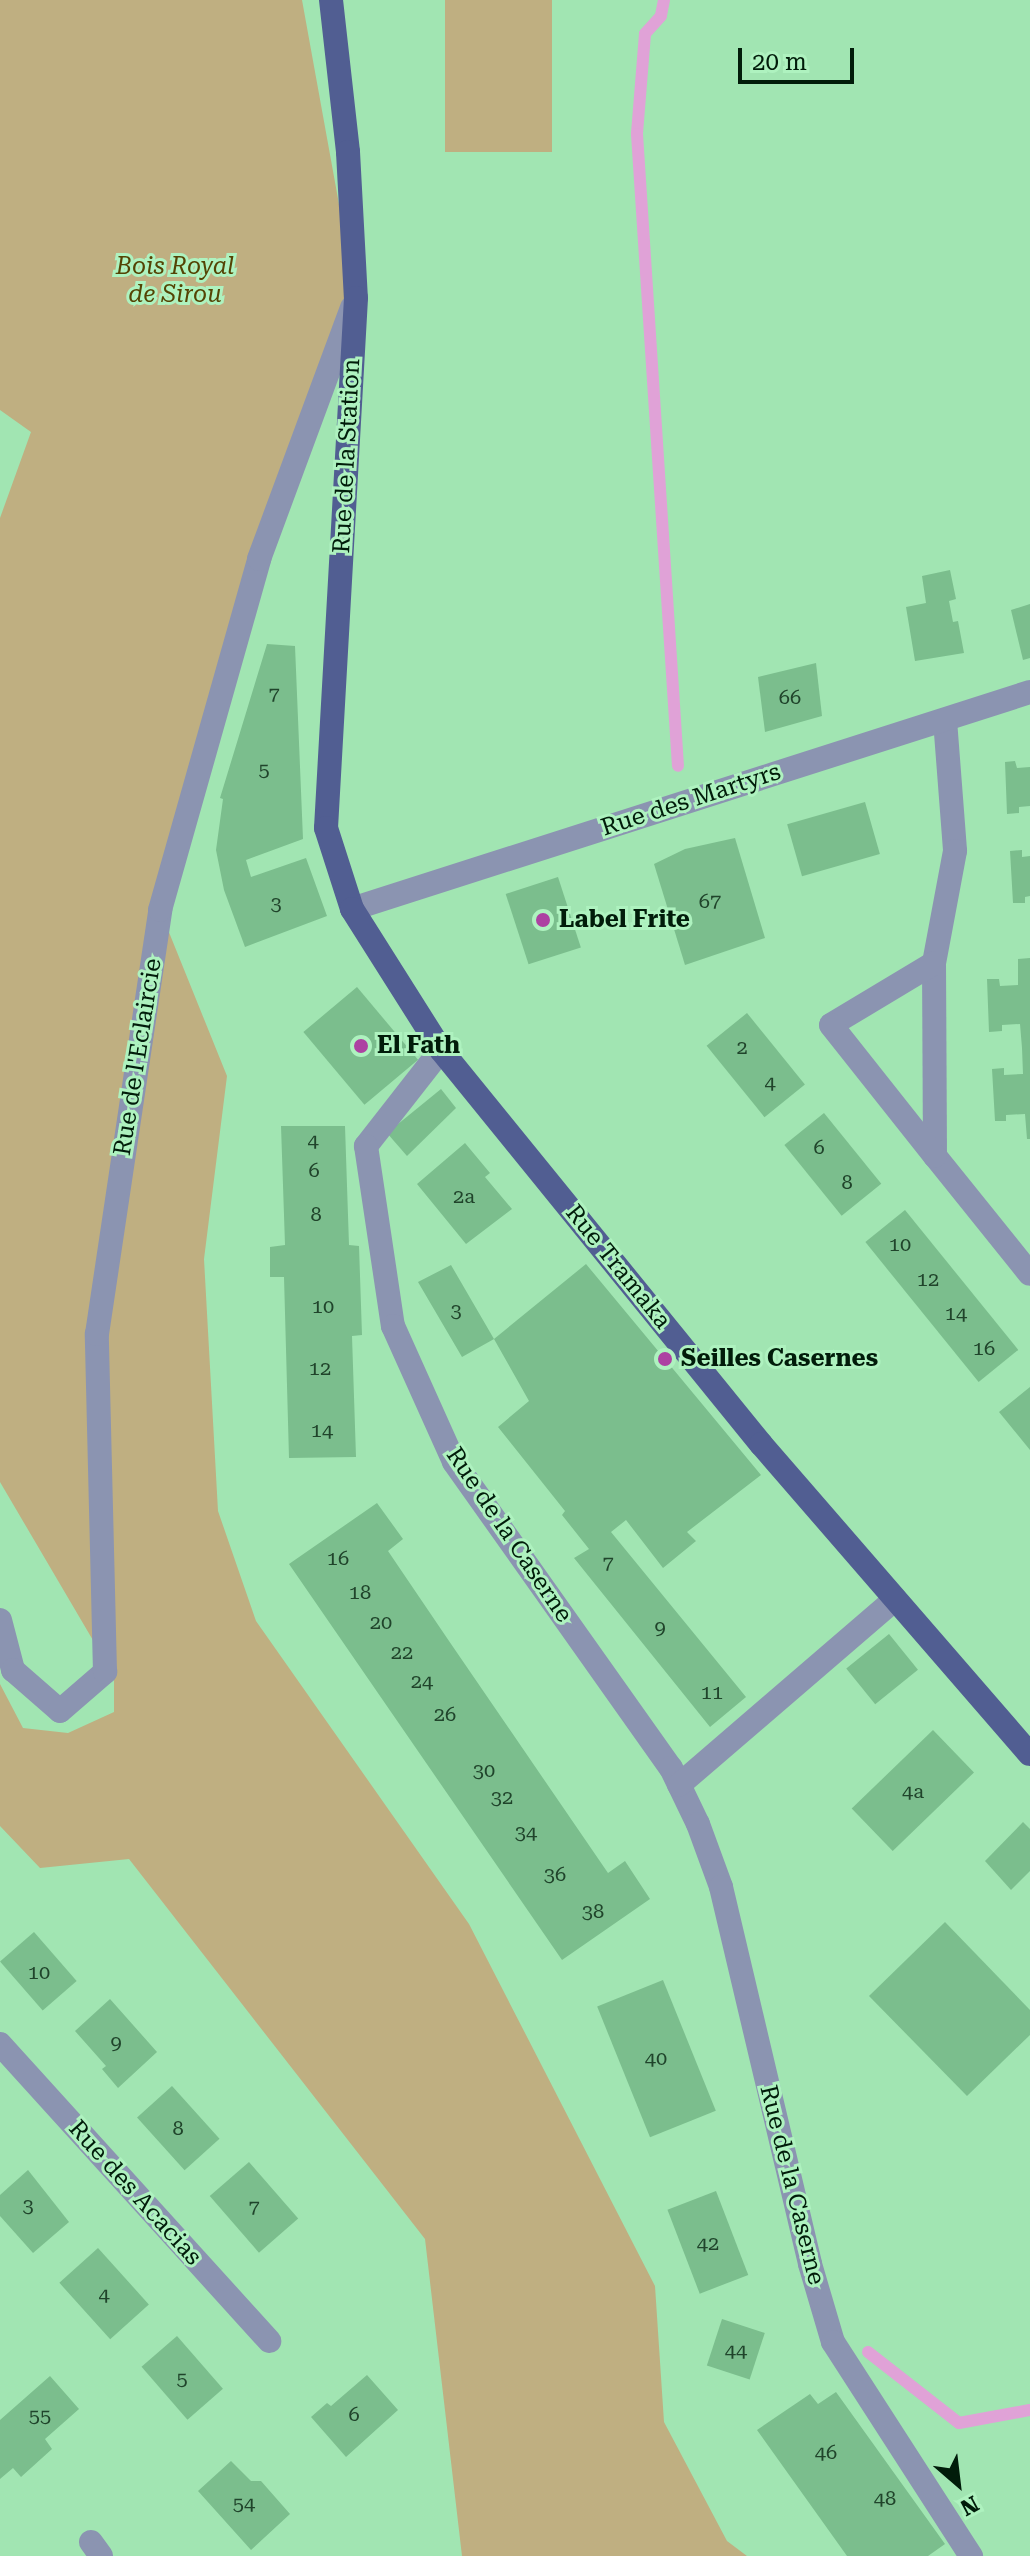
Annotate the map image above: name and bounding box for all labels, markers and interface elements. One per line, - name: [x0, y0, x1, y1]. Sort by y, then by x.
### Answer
- scale bar: [742, 32, 858, 82]
- text: 20 m: [752, 48, 807, 76]
- park label: Bois Royal de Sirou: [116, 253, 234, 309]
- street label: Rue de la Station: [328, 358, 366, 554]
- house number: 7: [268, 682, 280, 706]
- house number: 66: [779, 685, 801, 709]
- house number: 5: [258, 757, 270, 781]
- street label: Rue des Martyrs: [598, 757, 784, 843]
- house number: 67: [699, 889, 721, 913]
- house number: 3: [270, 891, 282, 915]
- place label: Label Frite: [559, 906, 690, 934]
- marker: Label Frite: [534, 911, 552, 929]
- street label: Rue de l'Eclaircie: [108, 956, 168, 1158]
- place label: El Fath: [377, 1032, 460, 1060]
- house number: 2: [736, 1035, 748, 1059]
- marker: El Fath: [352, 1037, 370, 1055]
- house number: 4: [764, 1070, 776, 1094]
- house number: 4: [307, 1128, 319, 1152]
- house number: 6: [813, 1135, 825, 1159]
- house number: 6: [308, 1158, 320, 1182]
- house number: 8: [841, 1170, 853, 1194]
- house number: 2a: [453, 1184, 475, 1208]
- street label: Rue Tramaka: [559, 1199, 677, 1335]
- house number: 8: [310, 1202, 322, 1226]
- house number: 10: [889, 1232, 911, 1256]
- house number: 12: [917, 1267, 939, 1291]
- house number: 10: [312, 1294, 334, 1318]
- house number: 3: [450, 1298, 462, 1322]
- house number: 14: [945, 1301, 967, 1325]
- house number: 16: [973, 1336, 995, 1360]
- place label: Seilles Casernes: [681, 1345, 878, 1373]
- marker: Seilles Casernes: [656, 1350, 674, 1368]
- house number: 12: [309, 1356, 331, 1380]
- house number: 14: [311, 1418, 333, 1442]
- street label: Rue de la Caserne: [440, 1442, 578, 1628]
- house number: 16: [327, 1546, 349, 1570]
- house number: 7: [602, 1551, 614, 1575]
- house number: 18: [349, 1580, 371, 1604]
- house number: 20: [370, 1610, 392, 1634]
- house number: 9: [654, 1615, 666, 1639]
- house number: 22: [391, 1640, 413, 1664]
- house number: 24: [411, 1669, 433, 1693]
- house number: 11: [701, 1680, 723, 1704]
- house number: 26: [434, 1702, 456, 1726]
- house number: 30: [473, 1758, 495, 1782]
- house number: 4a: [902, 1779, 924, 1803]
- house number: 32: [491, 1785, 513, 1809]
- house number: 34: [515, 1820, 537, 1844]
- house number: 36: [544, 1862, 566, 1886]
- house number: 38: [582, 1899, 604, 1923]
- house number: 10: [28, 1960, 50, 1984]
- house number: 9: [110, 2030, 122, 2054]
- house number: 40: [645, 2046, 667, 2070]
- street label: Rue de la Caserne: [753, 2082, 831, 2288]
- street label: Rue des Acacias: [62, 2115, 208, 2271]
- house number: 8: [172, 2116, 184, 2140]
- house number: 3: [22, 2193, 34, 2217]
- house number: 7: [248, 2195, 260, 2219]
- house number: 42: [697, 2231, 719, 2255]
- house number: 4: [98, 2282, 110, 2306]
- house number: 44: [725, 2338, 747, 2362]
- house number: 5: [176, 2366, 188, 2390]
- house number: 6: [348, 2402, 360, 2426]
- house number: 55: [29, 2403, 51, 2427]
- house number: 46: [815, 2440, 837, 2464]
- north arrow: [918, 2444, 998, 2524]
- house number: 48: [874, 2486, 896, 2510]
- house number: 54: [233, 2491, 255, 2515]
- text: N: [956, 2491, 983, 2521]

